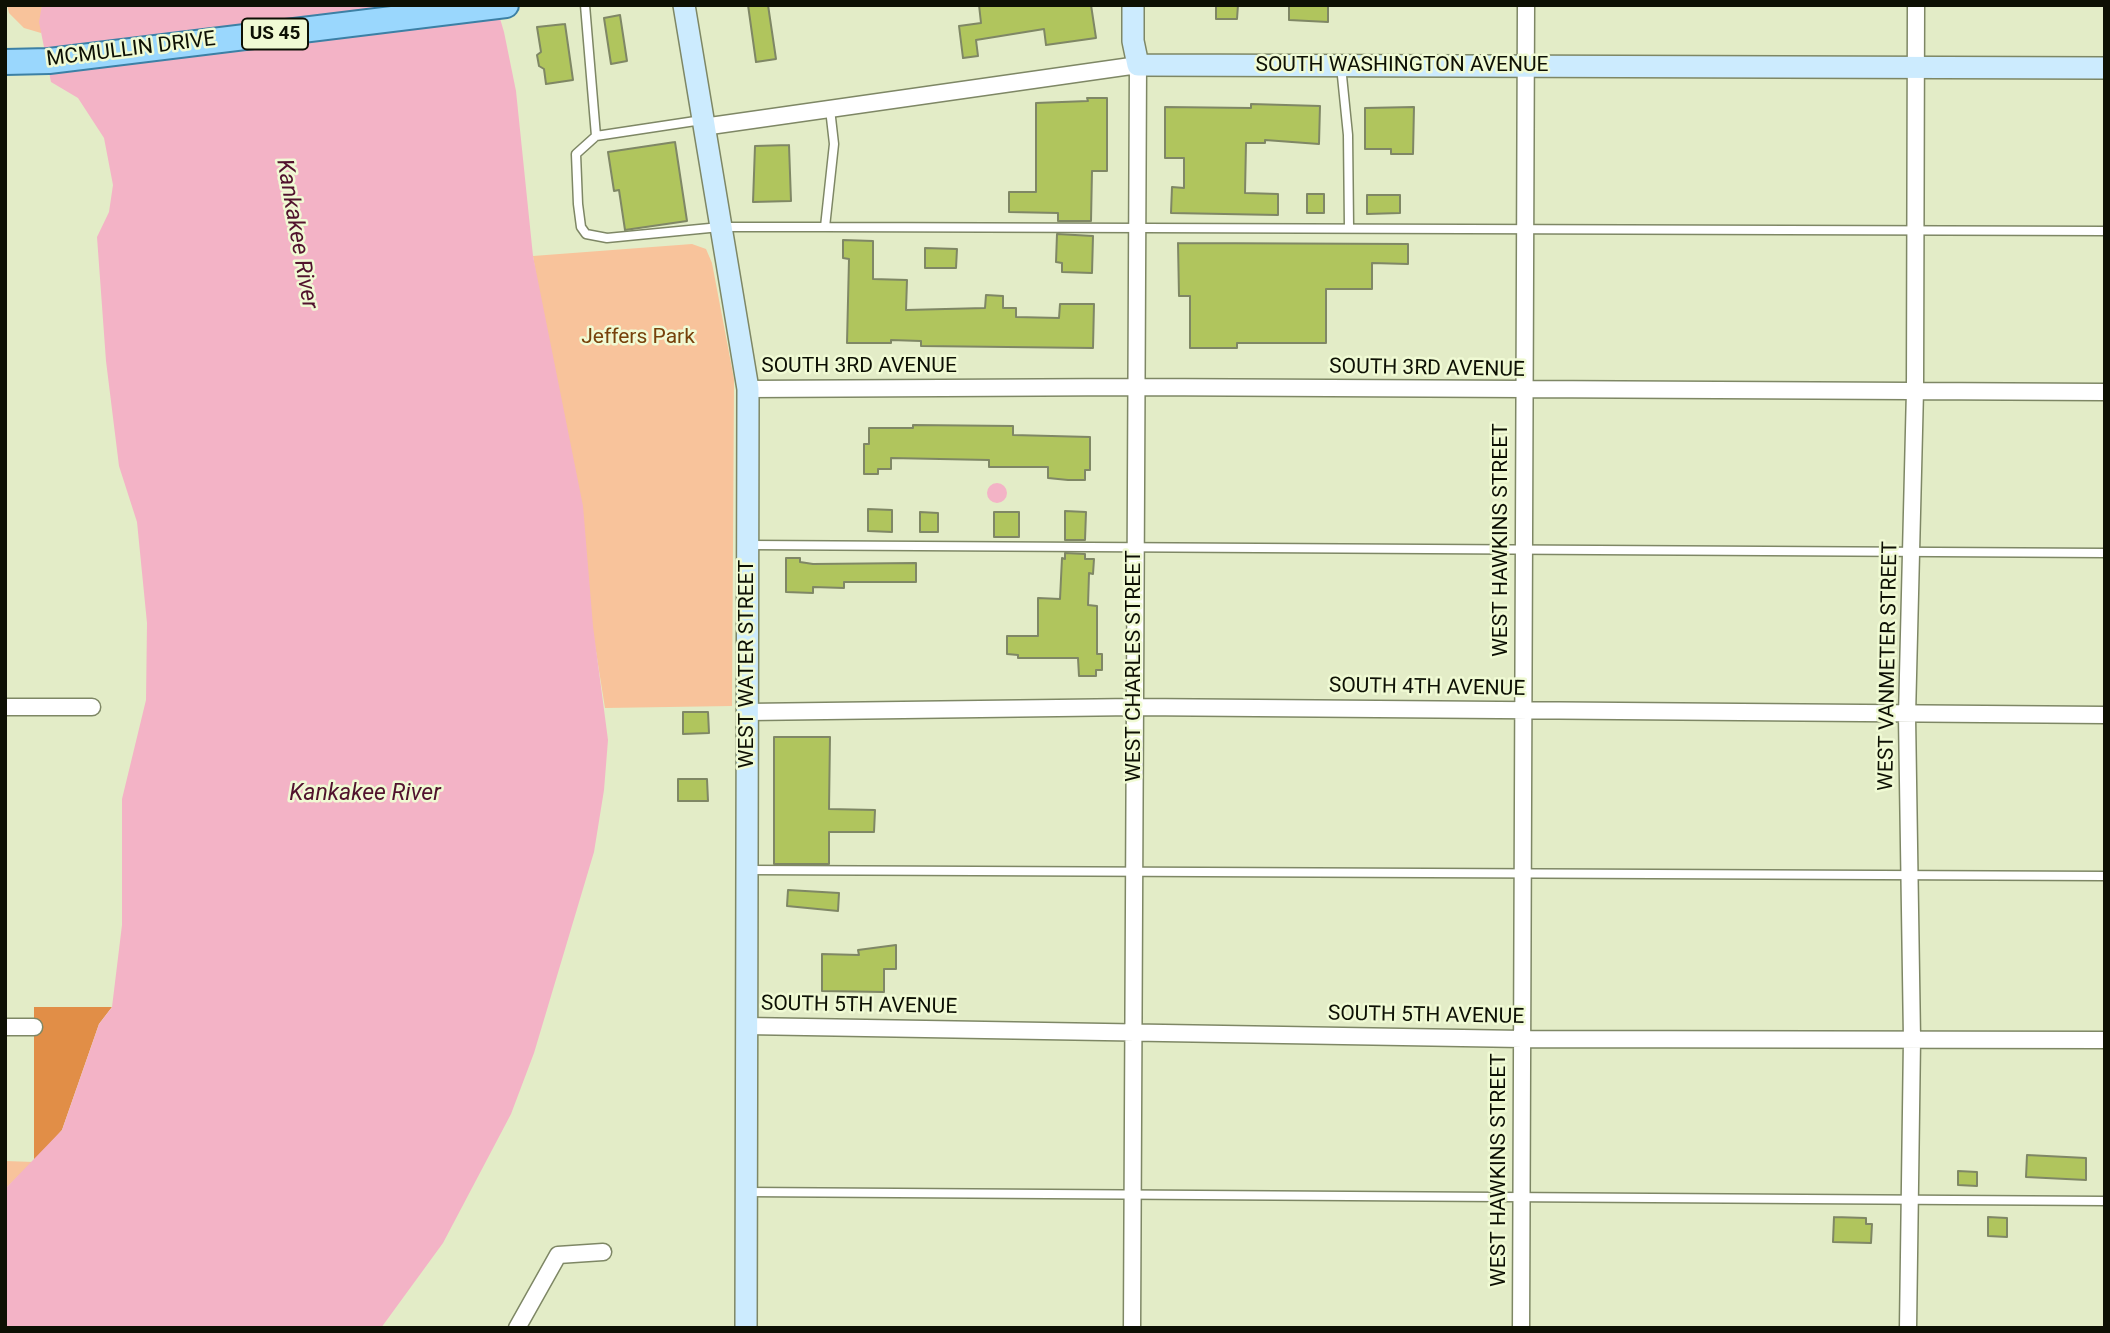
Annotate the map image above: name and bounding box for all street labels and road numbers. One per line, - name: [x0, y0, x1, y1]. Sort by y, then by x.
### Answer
- road number: US 45: [242, 18, 308, 50]
- street label: MCMULLIN DRIVE: [45, 27, 217, 73]
- street label: SOUTH WASHINGTON AVENUE: [1255, 53, 1549, 79]
- street label: SOUTH 3RD AVENUE: [761, 354, 957, 380]
- street label: SOUTH 3RD AVENUE: [1329, 355, 1525, 383]
- street label: WEST HAWKINS STREET: [1489, 423, 1515, 657]
- street label: WEST VANMETER STREET: [1874, 541, 1904, 791]
- street label: WEST CHARLES STREET: [1122, 550, 1148, 782]
- street label: WEST WATER STREET: [735, 560, 761, 768]
- street label: SOUTH 4TH AVENUE: [1329, 674, 1525, 702]
- street label: SOUTH 5TH AVENUE: [761, 992, 957, 1020]
- street label: SOUTH 5TH AVENUE: [1328, 1002, 1524, 1030]
- street label: WEST HAWKINS STREET: [1487, 1053, 1513, 1287]

